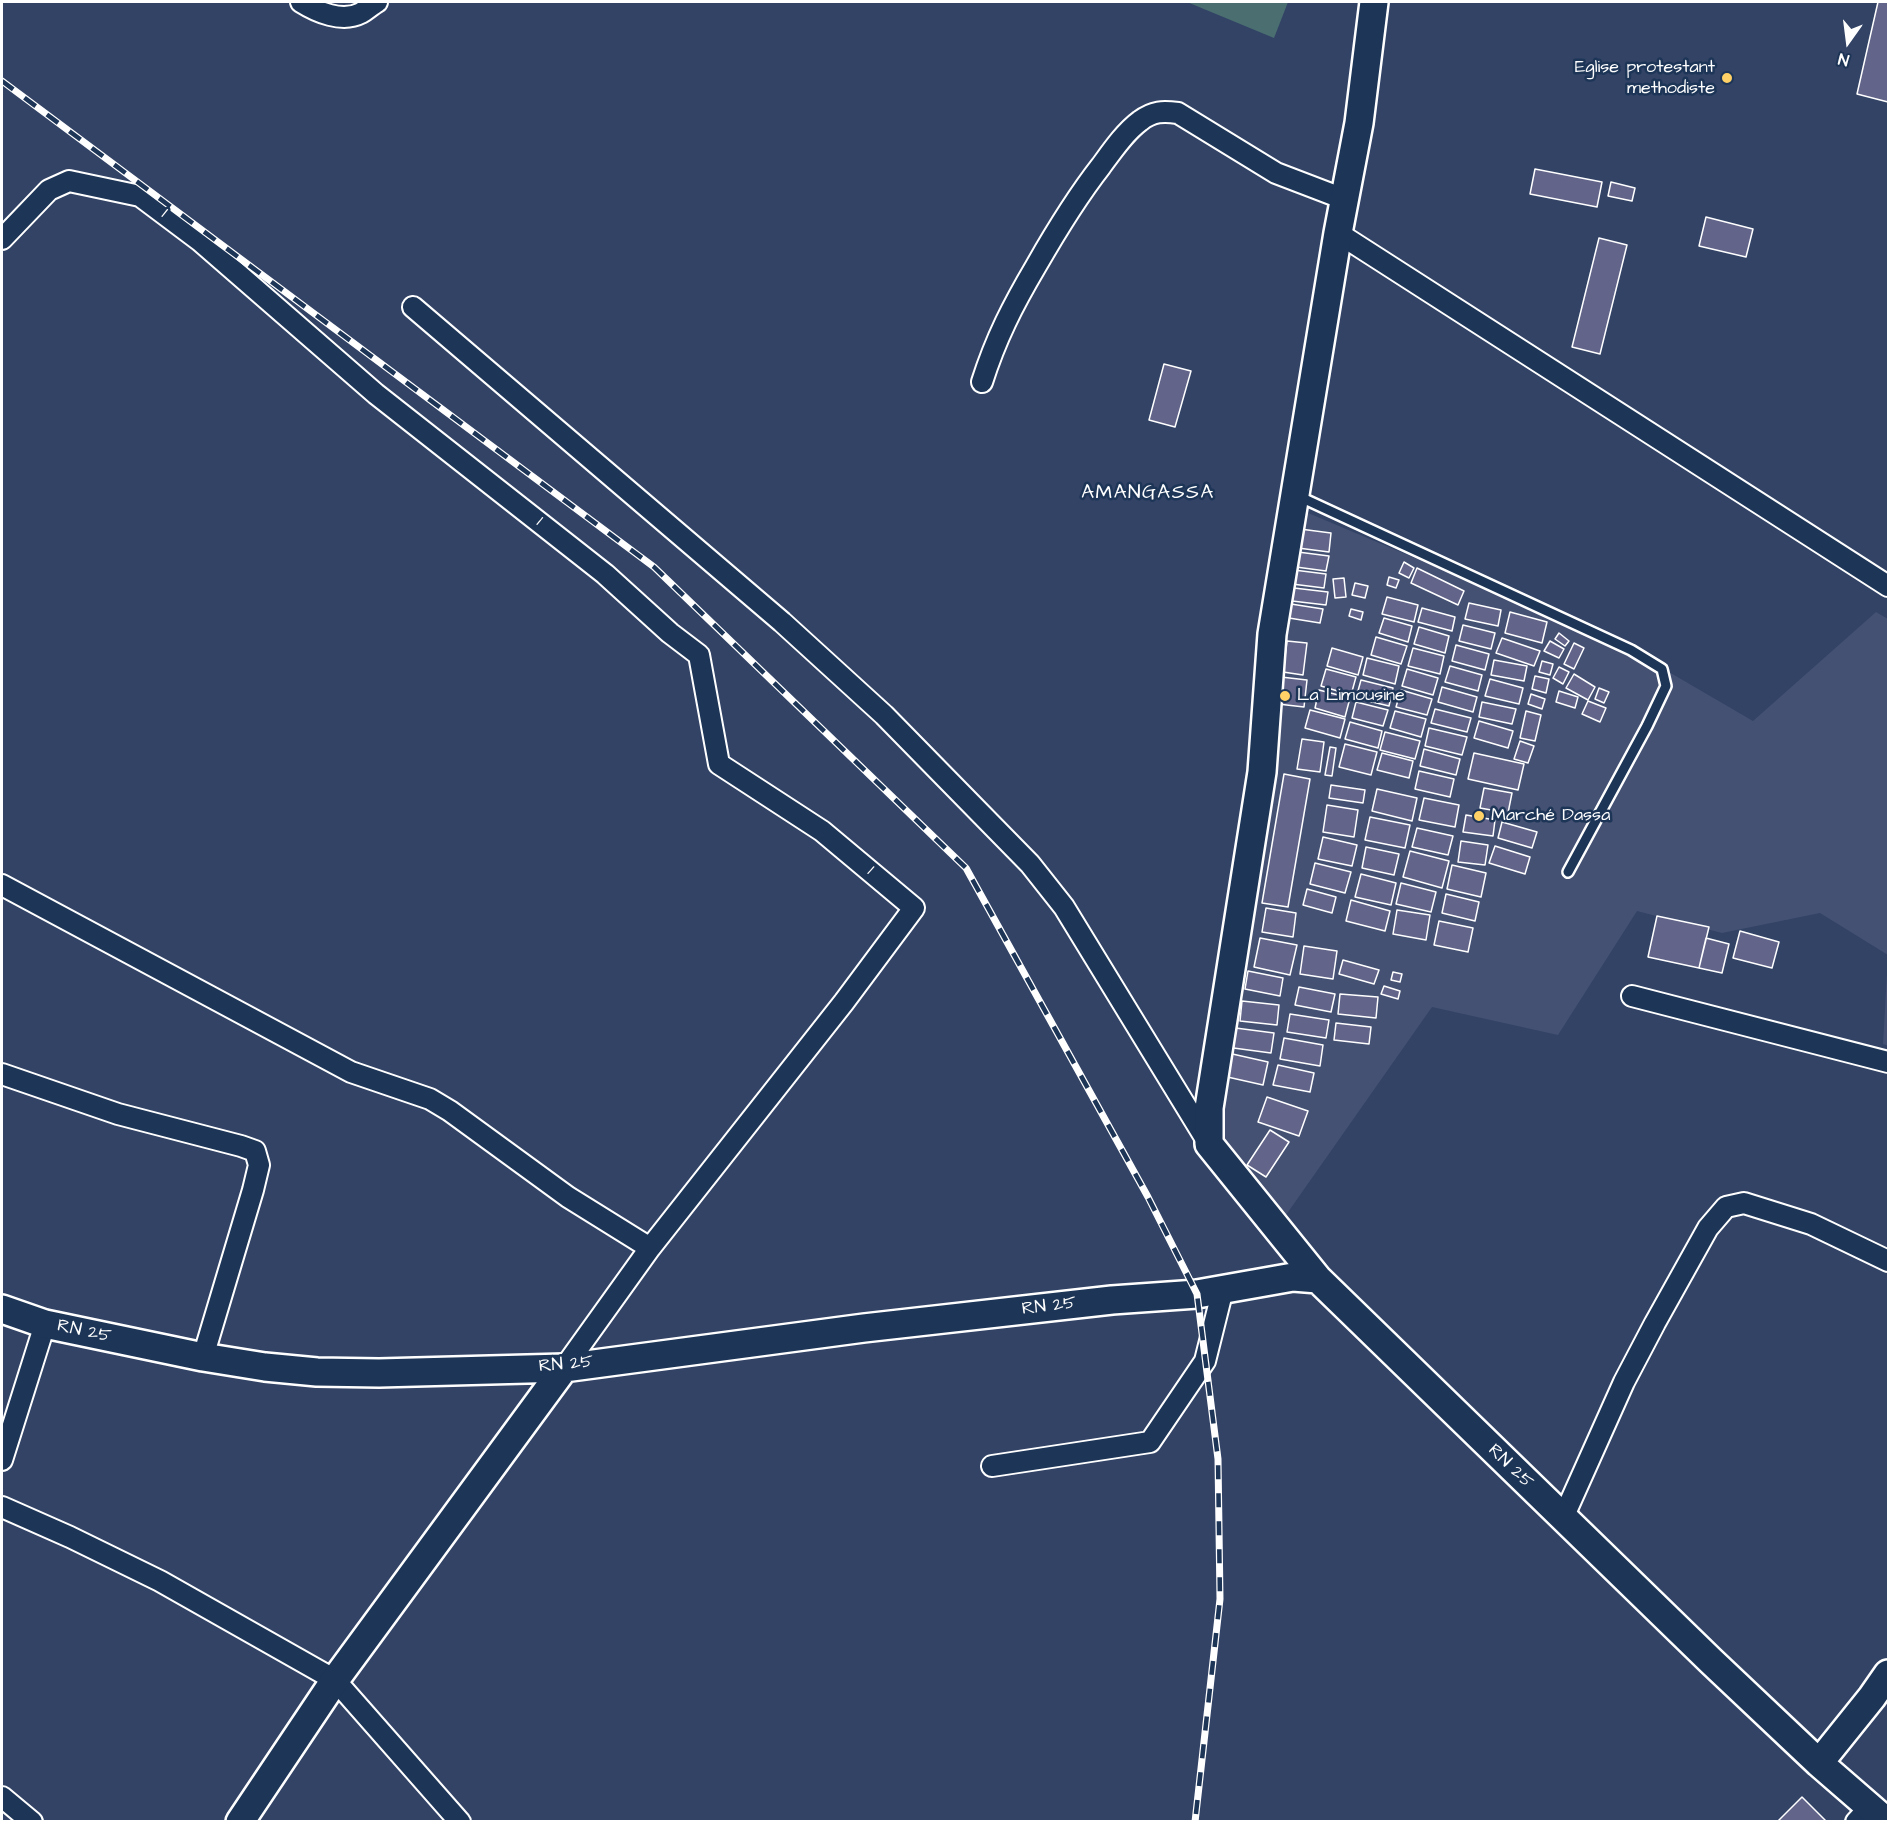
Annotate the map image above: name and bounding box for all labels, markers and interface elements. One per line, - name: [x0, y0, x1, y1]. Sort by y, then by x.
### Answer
- north arrow: [1818, 12, 1878, 72]
- text: N: [1836, 48, 1851, 71]
- place label: Eglise protestant methodiste: [1575, 57, 1715, 100]
- marker: Eglise protestant methodiste: [1720, 71, 1734, 85]
- street label: 1: [157, 205, 171, 223]
- district label: AMANGASSA: [1081, 482, 1215, 506]
- street label: 1: [531, 513, 547, 531]
- place label: La Limousine: [1297, 685, 1405, 707]
- marker: La Limousine: [1278, 689, 1292, 703]
- place label: Marché Dassa: [1491, 805, 1610, 827]
- marker: Marché Dassa: [1472, 809, 1486, 823]
- street label: 1: [862, 862, 878, 880]
- street label: RN 25: [1021, 1293, 1077, 1321]
- street label: RN 25: [55, 1316, 113, 1348]
- street label: RN 25: [538, 1352, 594, 1378]
- street label: RN 25: [1483, 1440, 1537, 1494]

